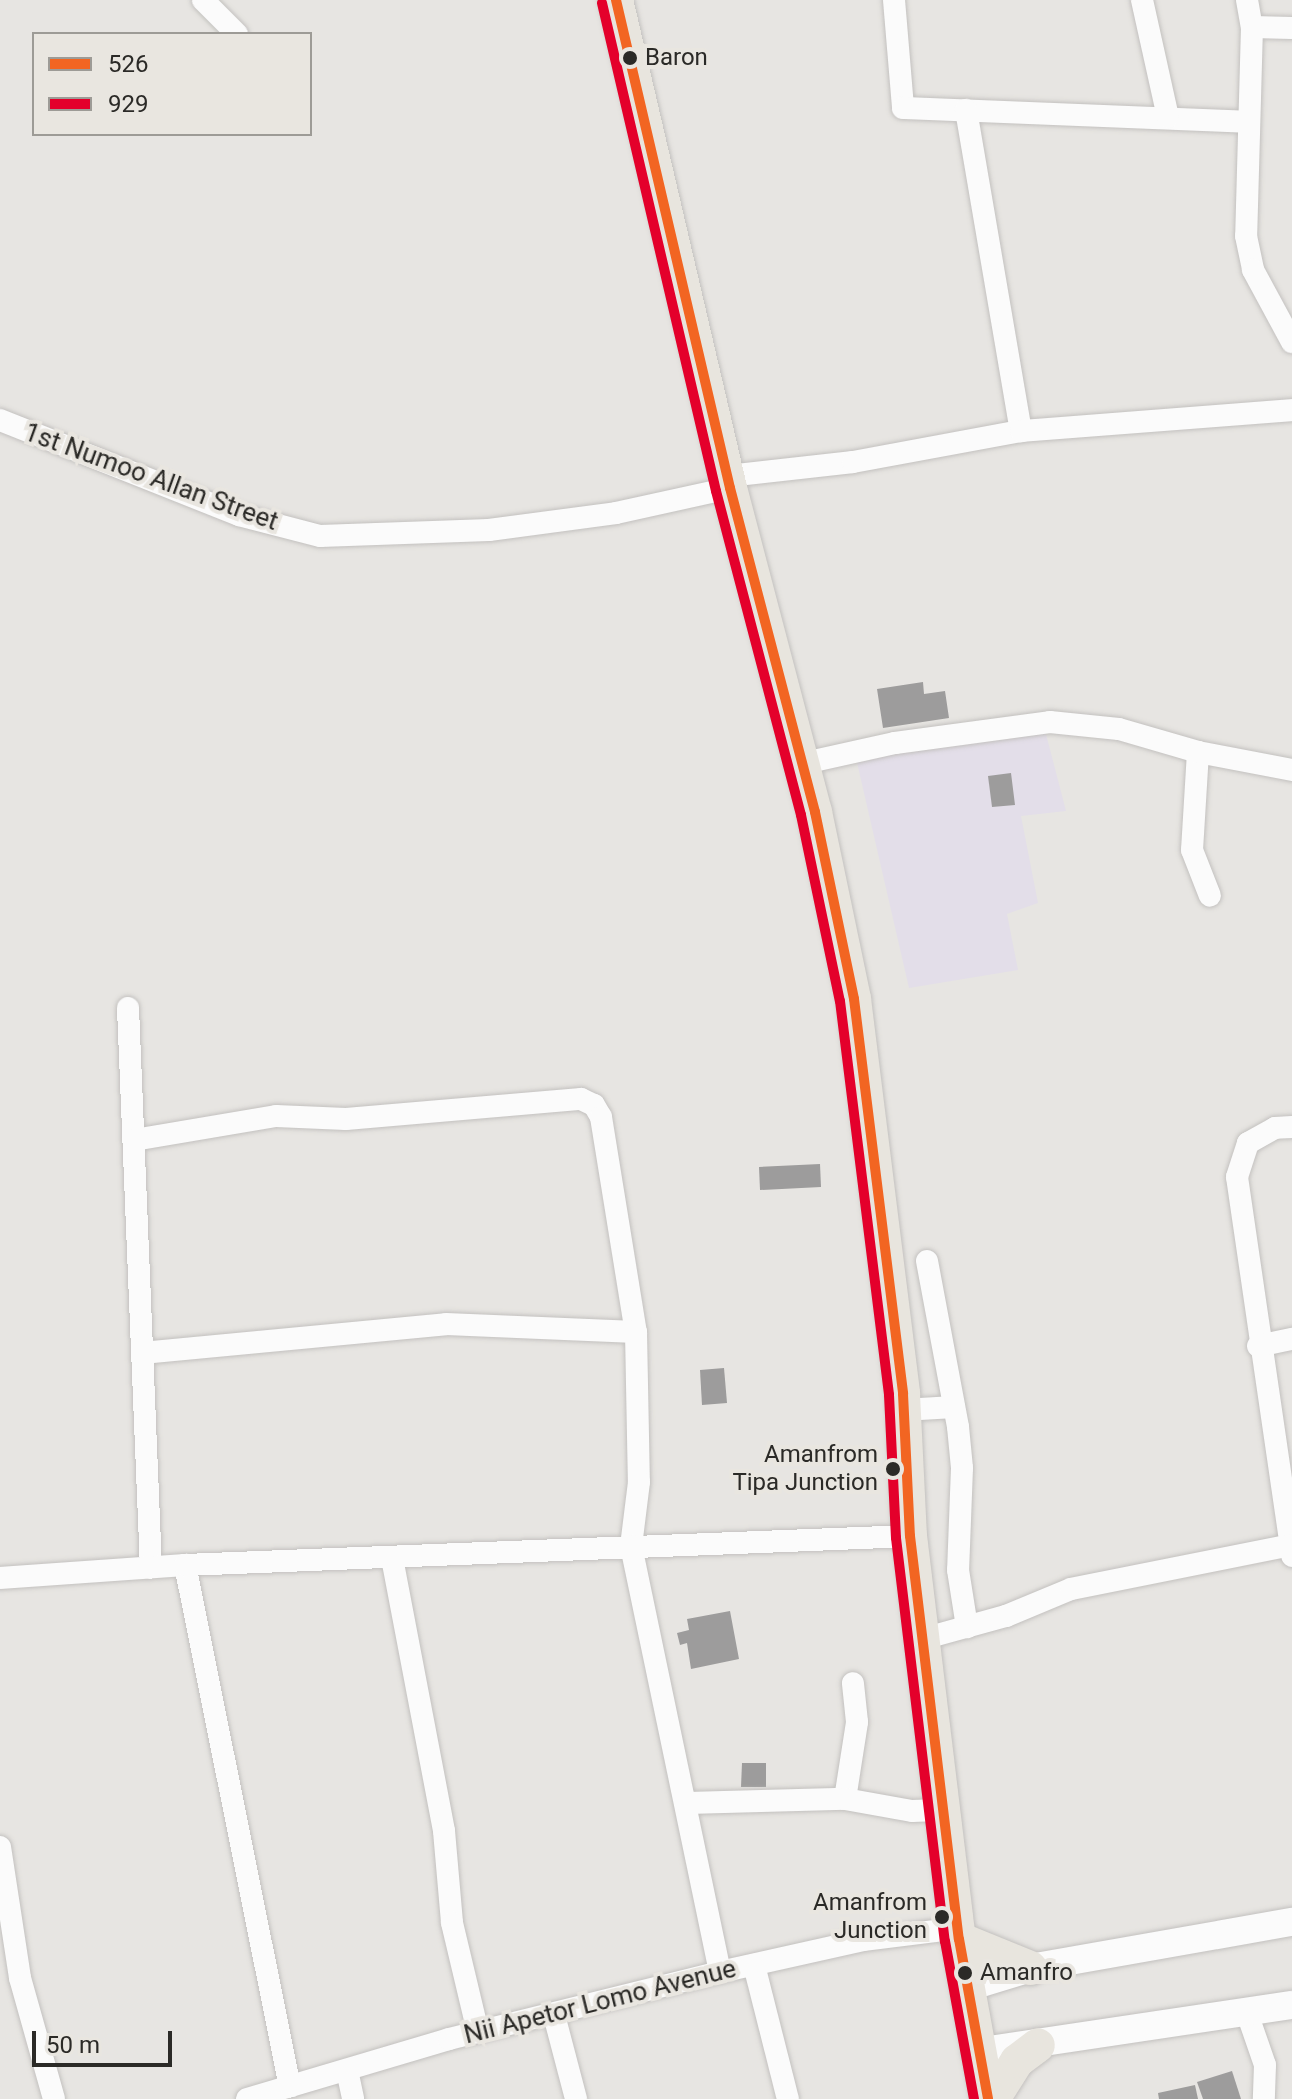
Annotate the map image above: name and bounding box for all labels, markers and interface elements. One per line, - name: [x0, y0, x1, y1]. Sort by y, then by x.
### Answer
- legend: [32, 32, 312, 136]
- place label: Baron: [645, 44, 708, 72]
- text: 526: [108, 50, 148, 78]
- marker: Baron: [622, 50, 638, 66]
- text: 929: [108, 90, 148, 118]
- street label: 1st Numoo Allan Street: [20, 417, 282, 537]
- place label: Amanfrom Tipa Junction: [732, 1441, 878, 1497]
- marker: Amanfrom Tipa Junction: [885, 1461, 901, 1477]
- place label: Amanfrom Junction: [813, 1889, 927, 1945]
- marker: Amanfrom Junction: [934, 1909, 950, 1925]
- street label: Nii Apetor Lomo Avenue: [461, 1953, 739, 2051]
- place label: Amanfro: [980, 1959, 1073, 1987]
- marker: Amanfro: [957, 1965, 973, 1981]
- scale bar: [36, 2015, 176, 2065]
- text: 50 m: [46, 2031, 100, 2059]

